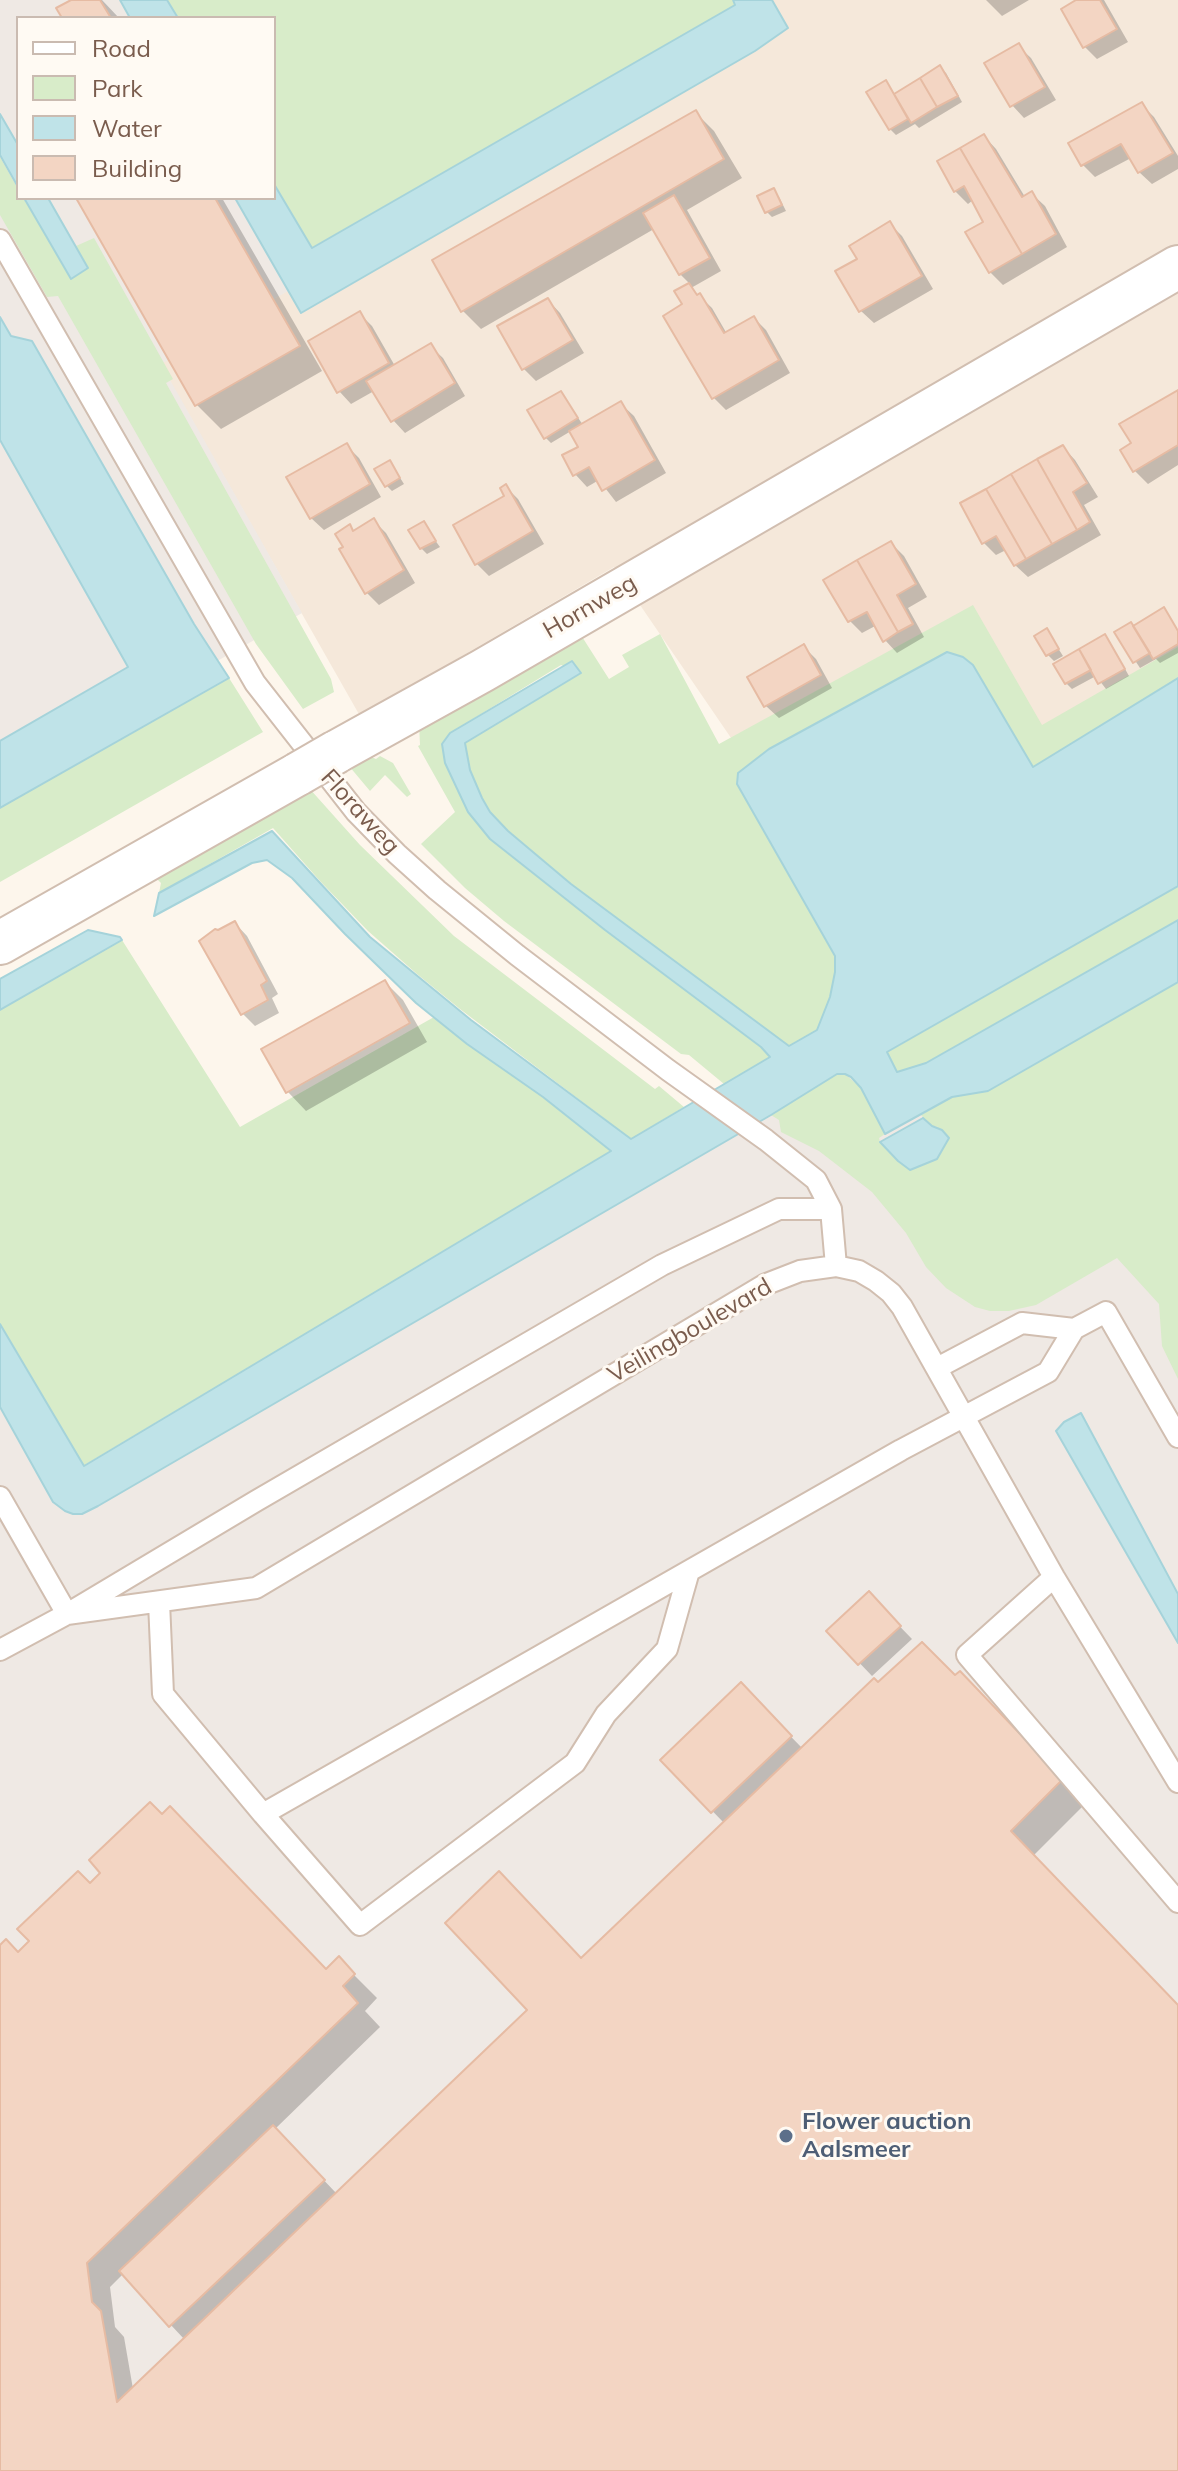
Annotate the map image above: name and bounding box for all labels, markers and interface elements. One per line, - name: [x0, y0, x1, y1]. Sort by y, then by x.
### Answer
- legend: [16, 16, 276, 200]
- text: Road: [92, 33, 151, 63]
- text: Park: [92, 73, 143, 103]
- text: Water: [92, 113, 162, 143]
- text: Building: [92, 153, 182, 183]
- street label: Hornweg: [538, 569, 642, 645]
- street label: Floraweg: [315, 764, 405, 860]
- street label: Veilingboulevard: [603, 1272, 777, 1390]
- place label: Flower auction Aalsmeer: [802, 2108, 971, 2164]
- marker: Flower auction Aalsmeer: [777, 2127, 795, 2145]

